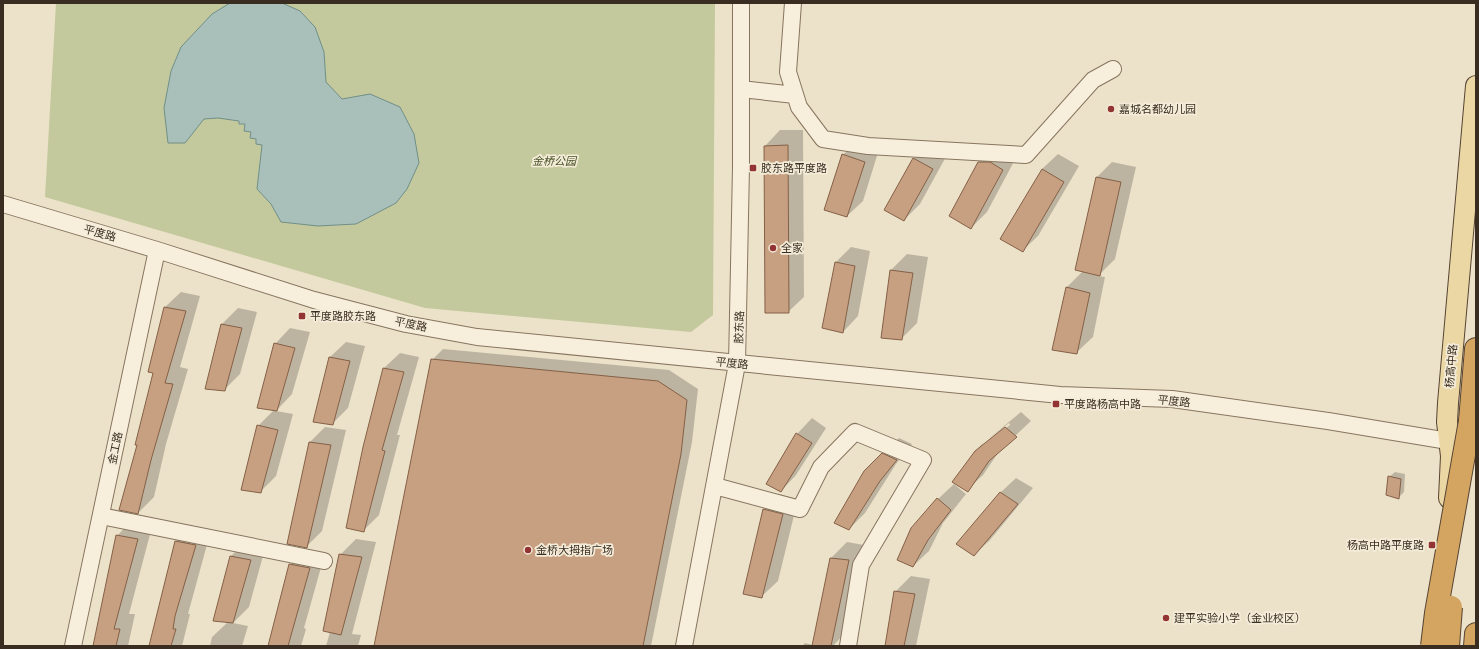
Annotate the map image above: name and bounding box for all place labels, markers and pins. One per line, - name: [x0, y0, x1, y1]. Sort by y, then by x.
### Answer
- place label: 嘉城名都幼儿园: [1119, 103, 1196, 116]
- marker: 嘉城名都幼儿园: [1106, 104, 1116, 114]
- place label: 胶东路平度路: [761, 162, 827, 175]
- marker: 胶东路平度路: [748, 163, 758, 173]
- place label: 全家: [781, 242, 803, 255]
- marker: 全家: [768, 243, 778, 253]
- place label: 平度路胶东路: [310, 310, 376, 323]
- marker: 平度路胶东路: [297, 311, 307, 321]
- place label: 平度路杨高中路: [1064, 398, 1141, 411]
- marker: 平度路杨高中路: [1051, 399, 1061, 409]
- place label: 杨高中路平度路: [1347, 539, 1424, 552]
- marker: 杨高中路平度路: [1427, 540, 1437, 550]
- place label: 金桥大拇指广场: [536, 544, 613, 557]
- marker: 金桥大拇指广场: [523, 545, 533, 555]
- place label: 建平实验小学（金业校区）: [1174, 612, 1306, 625]
- marker: 建平实验小学（金业校区）: [1161, 613, 1171, 623]

